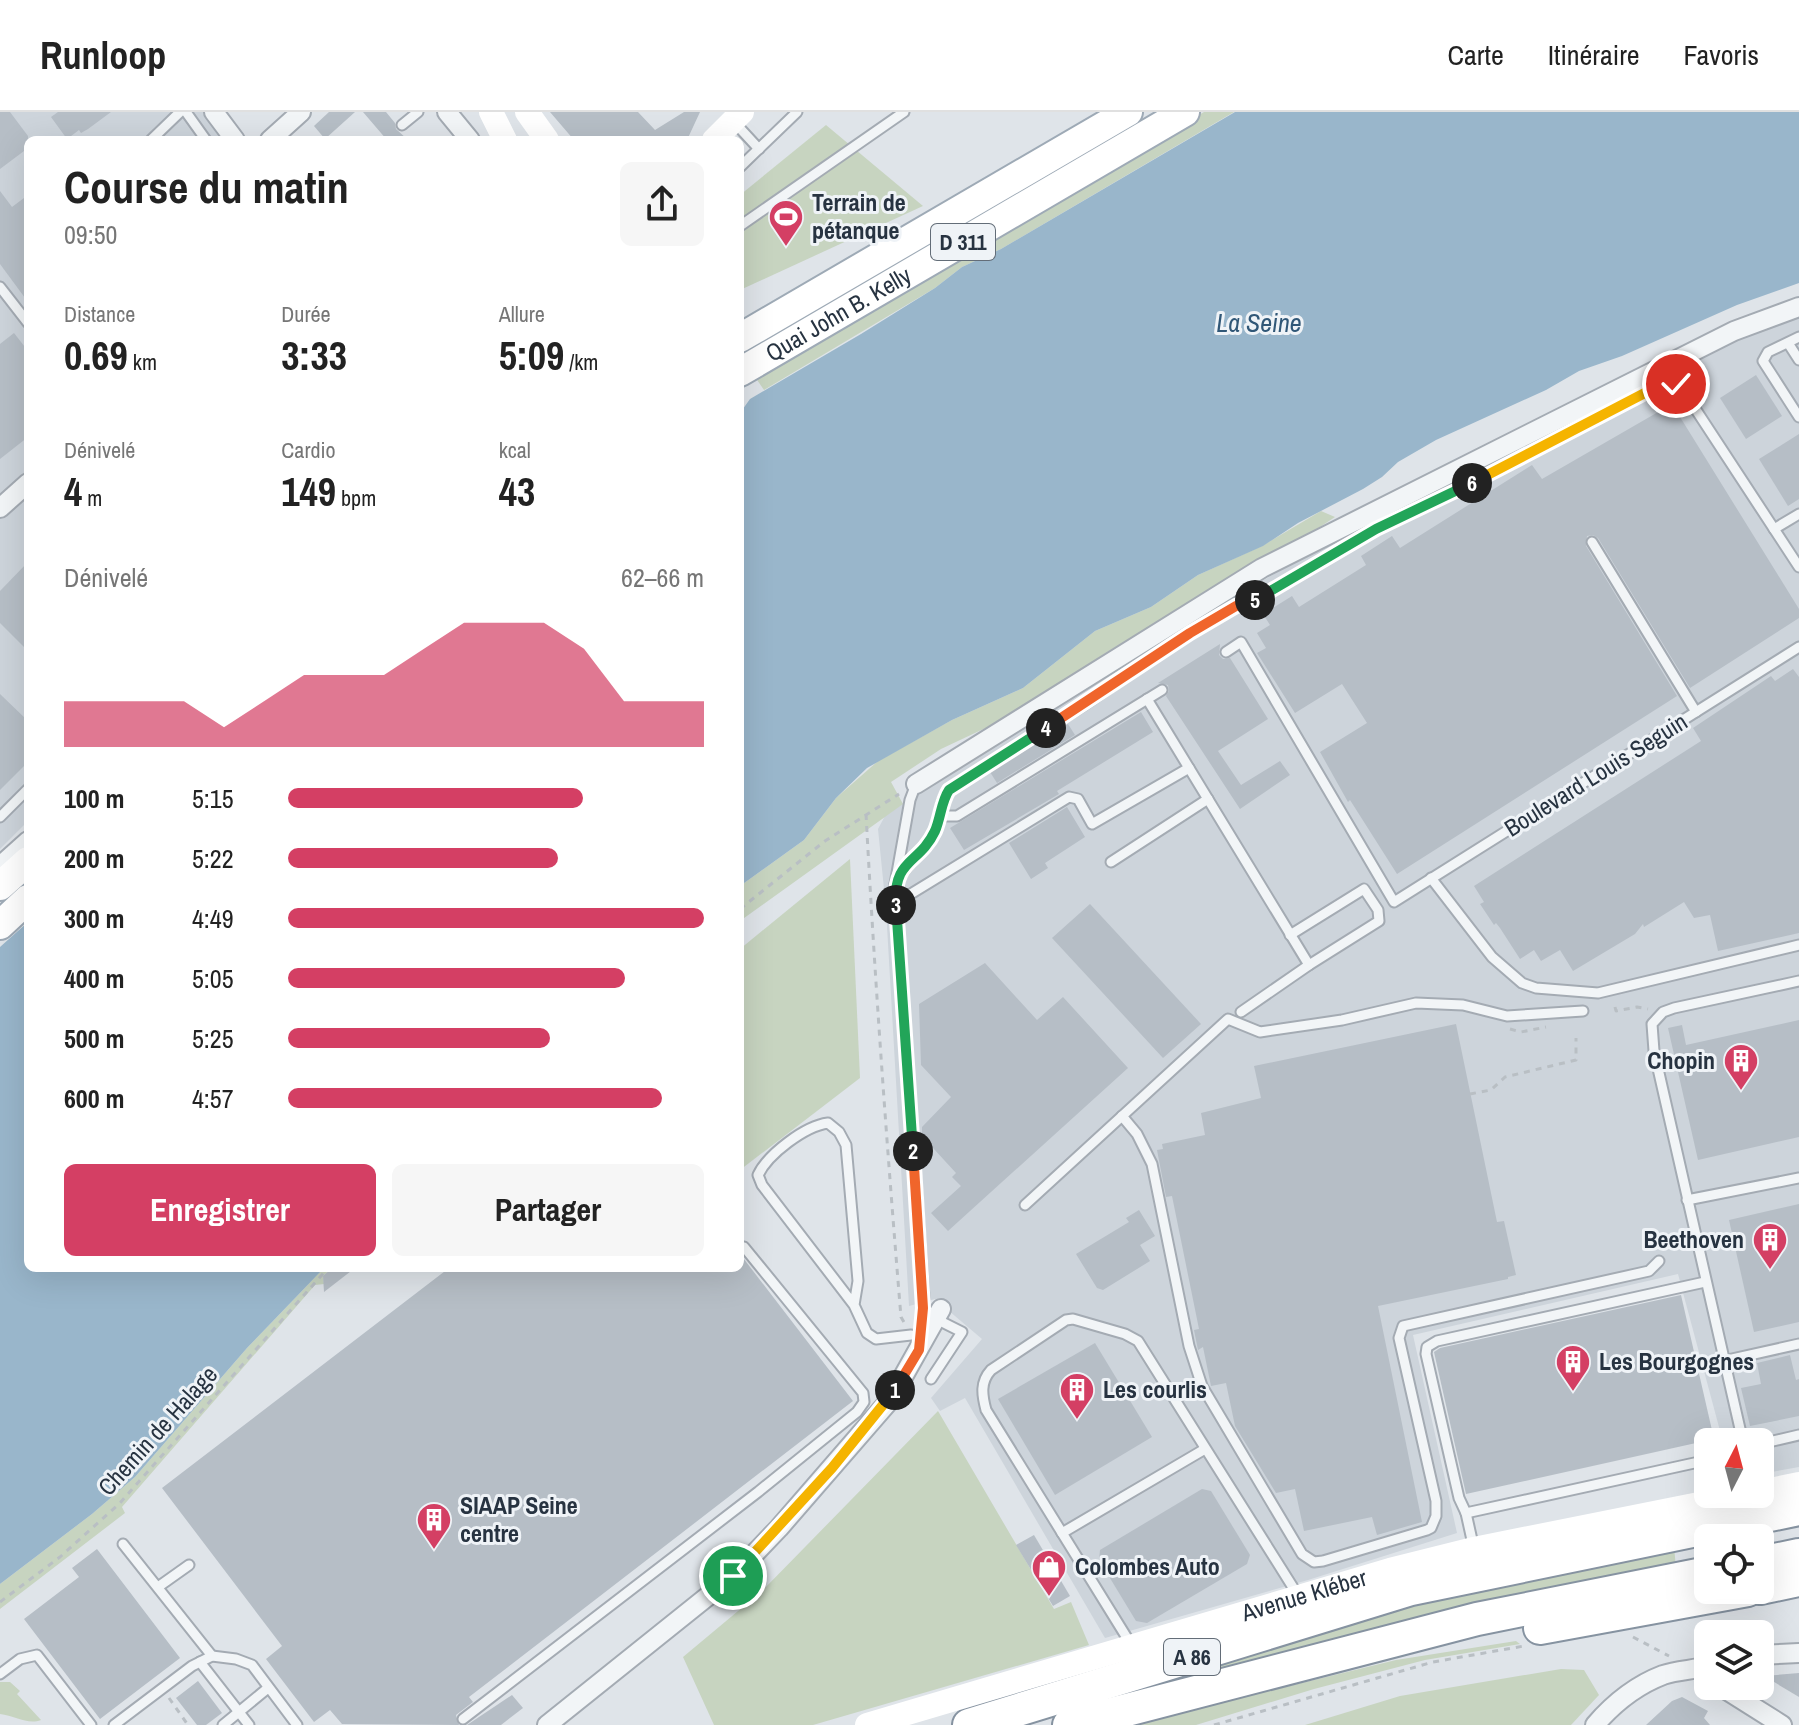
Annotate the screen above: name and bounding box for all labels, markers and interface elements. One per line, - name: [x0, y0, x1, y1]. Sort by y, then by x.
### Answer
- text: Runloop: [40, 30, 166, 81]
- text: Carte: [1448, 36, 1504, 74]
- text: Itinéraire: [1548, 36, 1640, 74]
- text: Favoris: [1684, 36, 1759, 74]
- text: Course du matin: [64, 157, 349, 217]
- button: share: [620, 162, 704, 246]
- place label: Terrain de pétanque: [812, 186, 906, 246]
- sports icon: Terrain de pétanque: [767, 198, 805, 248]
- text: 09:50: [64, 217, 117, 252]
- road number: D 311: [931, 224, 995, 260]
- street label: Quai John B. Kelly: [759, 259, 917, 369]
- text: Distance: [64, 299, 135, 329]
- text: Durée: [281, 299, 330, 329]
- text: Allure: [499, 299, 545, 329]
- water label: La Seine: [1216, 305, 1302, 340]
- text: 0.69: [64, 329, 128, 382]
- text: 3:33: [281, 329, 347, 382]
- text: 5:09: [499, 329, 564, 382]
- text: km: [128, 347, 157, 377]
- text: /km: [564, 347, 598, 377]
- pin: [1642, 350, 1710, 418]
- icon: check: [1654, 362, 1698, 406]
- text: Dénivelé: [64, 435, 135, 465]
- text: Cardio: [281, 435, 335, 465]
- text: kcal: [499, 435, 531, 465]
- pin: 6: [1452, 463, 1492, 503]
- text: 4: [64, 465, 82, 518]
- text: 149: [281, 465, 336, 518]
- text: 43: [499, 465, 535, 518]
- text: 6: [1467, 468, 1477, 498]
- text: m: [82, 483, 102, 513]
- text: bpm: [336, 483, 376, 513]
- text: Dénivelé: [64, 560, 148, 595]
- text: 62–66 m: [621, 560, 704, 595]
- pin: 5: [1235, 580, 1275, 620]
- text: 5: [1250, 585, 1260, 615]
- street label: Boulevard Louis Seguin: [1498, 705, 1693, 843]
- pin: 4: [1026, 708, 1066, 748]
- text: 4: [1041, 713, 1051, 743]
- text: 100 m: [64, 781, 124, 816]
- text: 5:15: [192, 781, 234, 816]
- text: 200 m: [64, 841, 124, 876]
- text: 5:22: [192, 841, 234, 876]
- pin: 3: [876, 885, 916, 925]
- text: 3: [891, 890, 901, 920]
- text: 300 m: [64, 901, 124, 936]
- text: 4:49: [192, 901, 234, 936]
- text: 400 m: [64, 961, 124, 996]
- text: 5:05: [192, 961, 234, 996]
- text: 500 m: [64, 1021, 124, 1056]
- text: 5:25: [192, 1021, 234, 1056]
- building icon: Chopin: [1722, 1042, 1760, 1092]
- place label: Chopin: [1647, 1044, 1715, 1076]
- text: 600 m: [64, 1081, 124, 1116]
- text: 4:57: [192, 1081, 234, 1116]
- pin: 2: [893, 1131, 933, 1171]
- text: 2: [908, 1136, 918, 1166]
- button: Enregistrer: [64, 1164, 376, 1256]
- button: Partager: [392, 1164, 704, 1256]
- building icon: Beethoven: [1751, 1221, 1789, 1271]
- place label: Beethoven: [1643, 1223, 1744, 1255]
- building icon: Les Bourgognes: [1554, 1343, 1592, 1393]
- place label: Les Bourgognes: [1599, 1345, 1754, 1377]
- street label: Chemin de Halage: [90, 1359, 224, 1502]
- pin: 1: [875, 1370, 915, 1410]
- building icon: Les courlis: [1058, 1371, 1096, 1421]
- place label: Les courlis: [1103, 1373, 1207, 1405]
- text: 1: [890, 1375, 900, 1405]
- north arrow: [1694, 1428, 1774, 1508]
- map controls: [1694, 1428, 1774, 1700]
- place label: SIAAP Seine centre: [460, 1489, 578, 1549]
- building icon: SIAAP Seine centre: [415, 1501, 453, 1551]
- button: locate: [1694, 1524, 1774, 1604]
- pin: [699, 1542, 767, 1610]
- shop icon: Colombes Auto: [1030, 1548, 1068, 1598]
- place label: Colombes Auto: [1075, 1550, 1220, 1582]
- icon: arrive: [711, 1554, 755, 1598]
- street label: Avenue Kléber: [1237, 1561, 1371, 1628]
- button: layers: [1694, 1620, 1774, 1700]
- road number: A 86: [1164, 1639, 1220, 1675]

